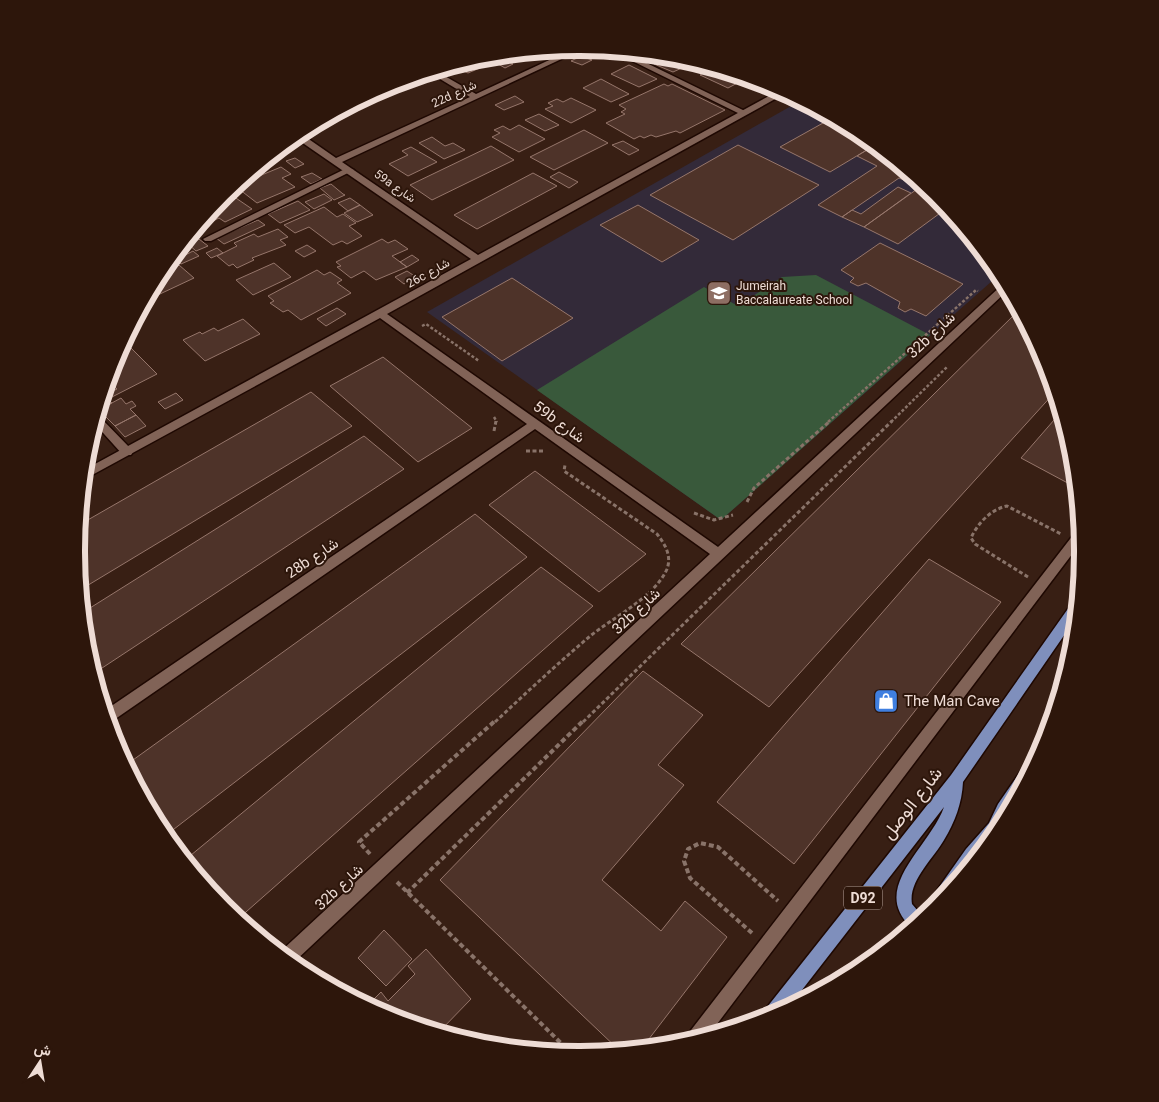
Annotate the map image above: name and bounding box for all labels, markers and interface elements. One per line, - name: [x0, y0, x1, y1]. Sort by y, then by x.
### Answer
- street label: 22d شارع: [429, 77, 480, 113]
- street label: 59a شارع: [370, 166, 419, 208]
- street label: 26c شارع: [404, 255, 453, 293]
- place label: Jumeirah Baccalaureate School: [736, 278, 852, 310]
- school or university icon: Jumeirah Baccalaureate School: [706, 280, 732, 306]
- street label: 32b شارع: [902, 307, 962, 365]
- street label: 59b شارع: [527, 396, 589, 450]
- street label: 28b شارع: [282, 533, 344, 585]
- street label: 32b شارع: [607, 583, 667, 641]
- shop icon: The Man Cave: [873, 688, 899, 714]
- place label: The Man Cave: [904, 691, 1000, 714]
- street label: شارع الوصل: [876, 762, 951, 847]
- street label: 32b شارع: [310, 859, 370, 917]
- road number: D92: [844, 886, 882, 910]
- north arrow: [15, 1037, 65, 1087]
- text: ش: [32, 1039, 53, 1064]

